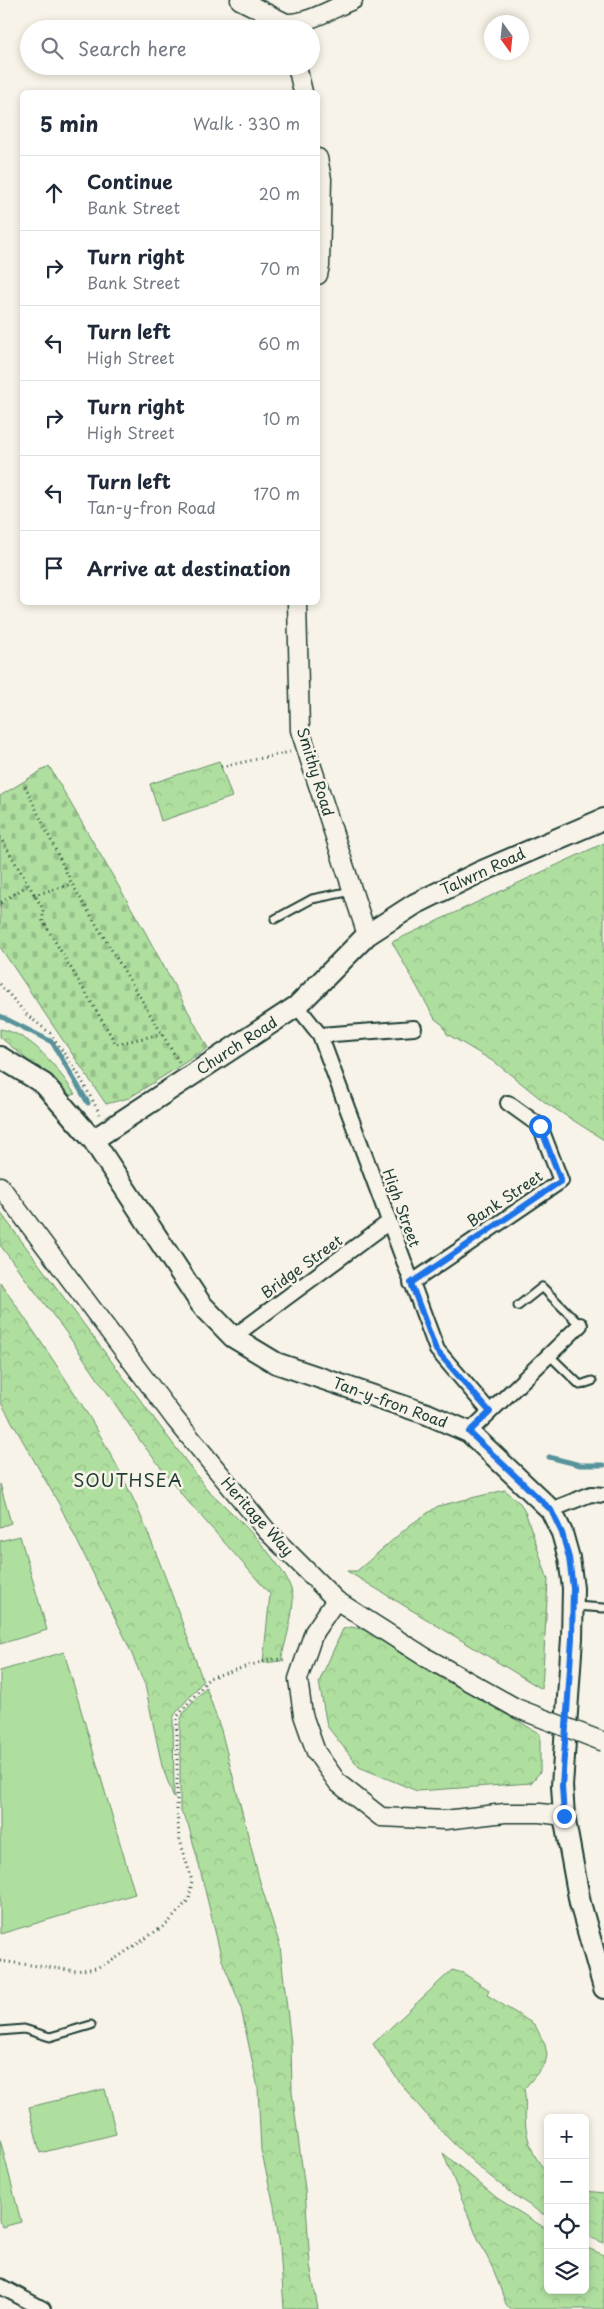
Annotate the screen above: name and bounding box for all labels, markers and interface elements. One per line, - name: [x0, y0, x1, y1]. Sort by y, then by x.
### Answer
- north arrow: [484, 15, 529, 60]
- search box: [20, 20, 320, 75]
- icon: search: [38, 34, 66, 62]
- text: Search here: [78, 34, 187, 62]
- text: 5 min: [40, 107, 98, 139]
- text: Walk · 330 m: [193, 111, 300, 135]
- text: Continue: [87, 167, 173, 195]
- icon: ahead: [40, 179, 68, 207]
- text: 20 m: [259, 181, 300, 205]
- text: Bank Street: [87, 195, 180, 219]
- text: Turn right: [87, 242, 185, 270]
- icon: right: [40, 254, 68, 282]
- text: 70 m: [260, 256, 300, 280]
- text: Bank Street: [87, 270, 180, 294]
- text: Turn left: [87, 317, 171, 345]
- icon: left: [40, 329, 68, 357]
- text: 60 m: [258, 331, 300, 355]
- text: High Street: [87, 345, 175, 369]
- text: Turn right: [87, 392, 185, 420]
- icon: right: [40, 404, 68, 432]
- text: 10 m: [263, 406, 300, 430]
- text: High Street: [87, 420, 175, 444]
- text: Turn left: [87, 467, 171, 495]
- icon: left: [40, 479, 68, 507]
- text: 170 m: [254, 481, 300, 505]
- text: Tan-y-fron Road: [87, 495, 216, 519]
- icon: arrive: [40, 554, 68, 582]
- text: Arrive at destination: [87, 554, 291, 582]
- street label: Smithy Road: [292, 724, 341, 819]
- street label: Talwrn Road: [436, 841, 529, 900]
- street label: Church Road: [191, 1010, 281, 1080]
- route start: [529, 1115, 552, 1138]
- street label: Bank Street: [462, 1164, 547, 1232]
- street label: High Street: [378, 1165, 427, 1250]
- street label: Bridge Street: [256, 1228, 347, 1303]
- street label: Tan-y-fron Road: [330, 1370, 451, 1433]
- district label: SOUTHSEA: [73, 1466, 183, 1493]
- street label: Heritage Way: [216, 1471, 300, 1561]
- route end: [553, 1805, 576, 1828]
- map controls: [544, 2114, 589, 2294]
- button: +: [544, 2114, 589, 2159]
- button: −: [544, 2159, 589, 2204]
- button: locate: [544, 2204, 589, 2249]
- button: layers: [544, 2249, 589, 2294]

